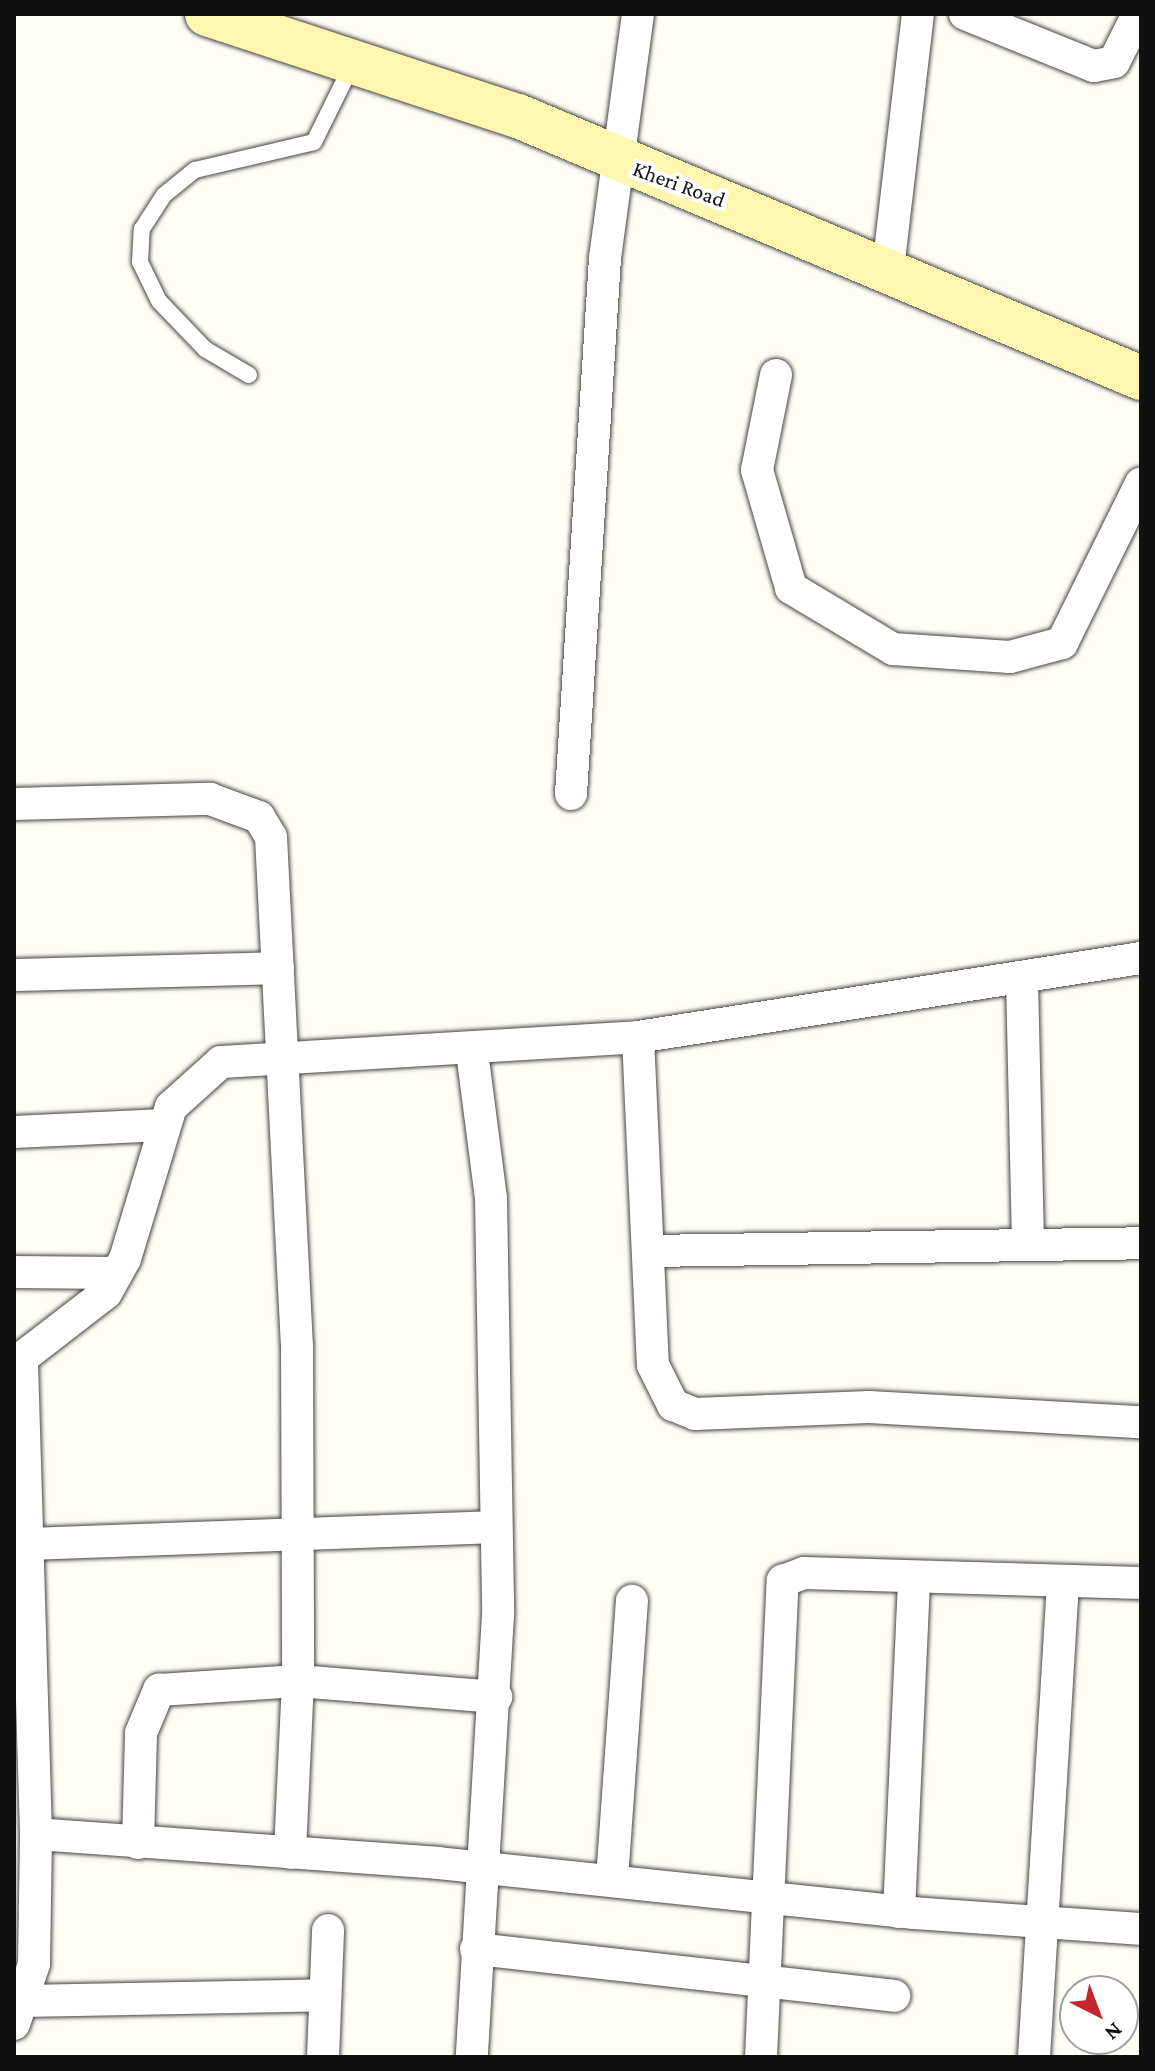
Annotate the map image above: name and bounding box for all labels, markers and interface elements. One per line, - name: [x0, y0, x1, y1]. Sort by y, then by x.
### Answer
- street label: Kheri Road: [629, 155, 729, 213]
- north arrow: [1059, 1975, 1139, 2055]
- text: N: [1100, 2017, 1128, 2046]

